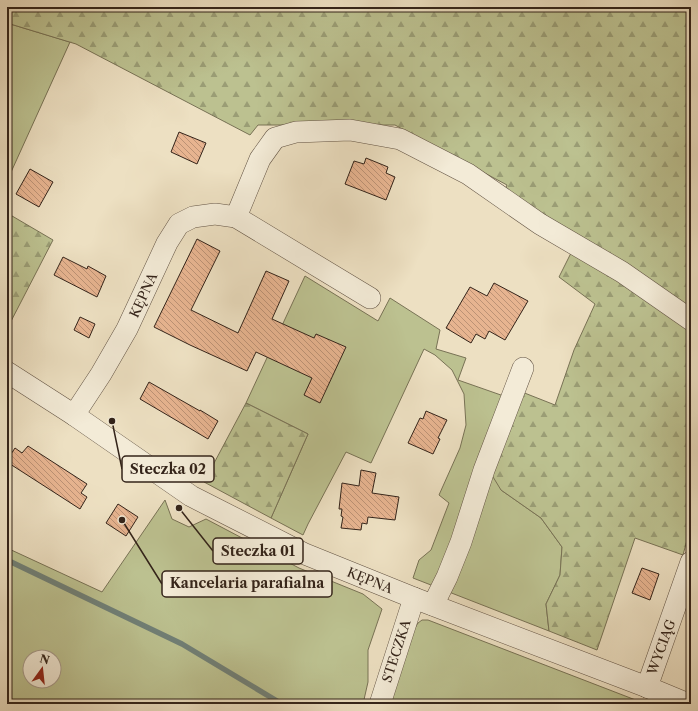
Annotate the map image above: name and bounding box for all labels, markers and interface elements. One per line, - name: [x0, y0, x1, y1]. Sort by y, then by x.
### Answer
- street label: KĘPNA: [126, 270, 161, 320]
- callout: Steczka 02: [122, 456, 214, 482]
- text: Steczka 02: [130, 460, 206, 478]
- callout: Steczka 01: [213, 538, 303, 564]
- text: Steczka 01: [221, 542, 296, 560]
- street label: KĘPNA: [345, 564, 396, 597]
- callout: Kancelaria parafialna: [162, 571, 332, 597]
- text: Kancelaria parafialna: [170, 574, 325, 592]
- street label: STECZKA: [378, 617, 414, 684]
- street label: WYCIĄG: [643, 617, 679, 678]
- north arrow: [22, 649, 62, 689]
- text: N: [38, 651, 51, 667]

